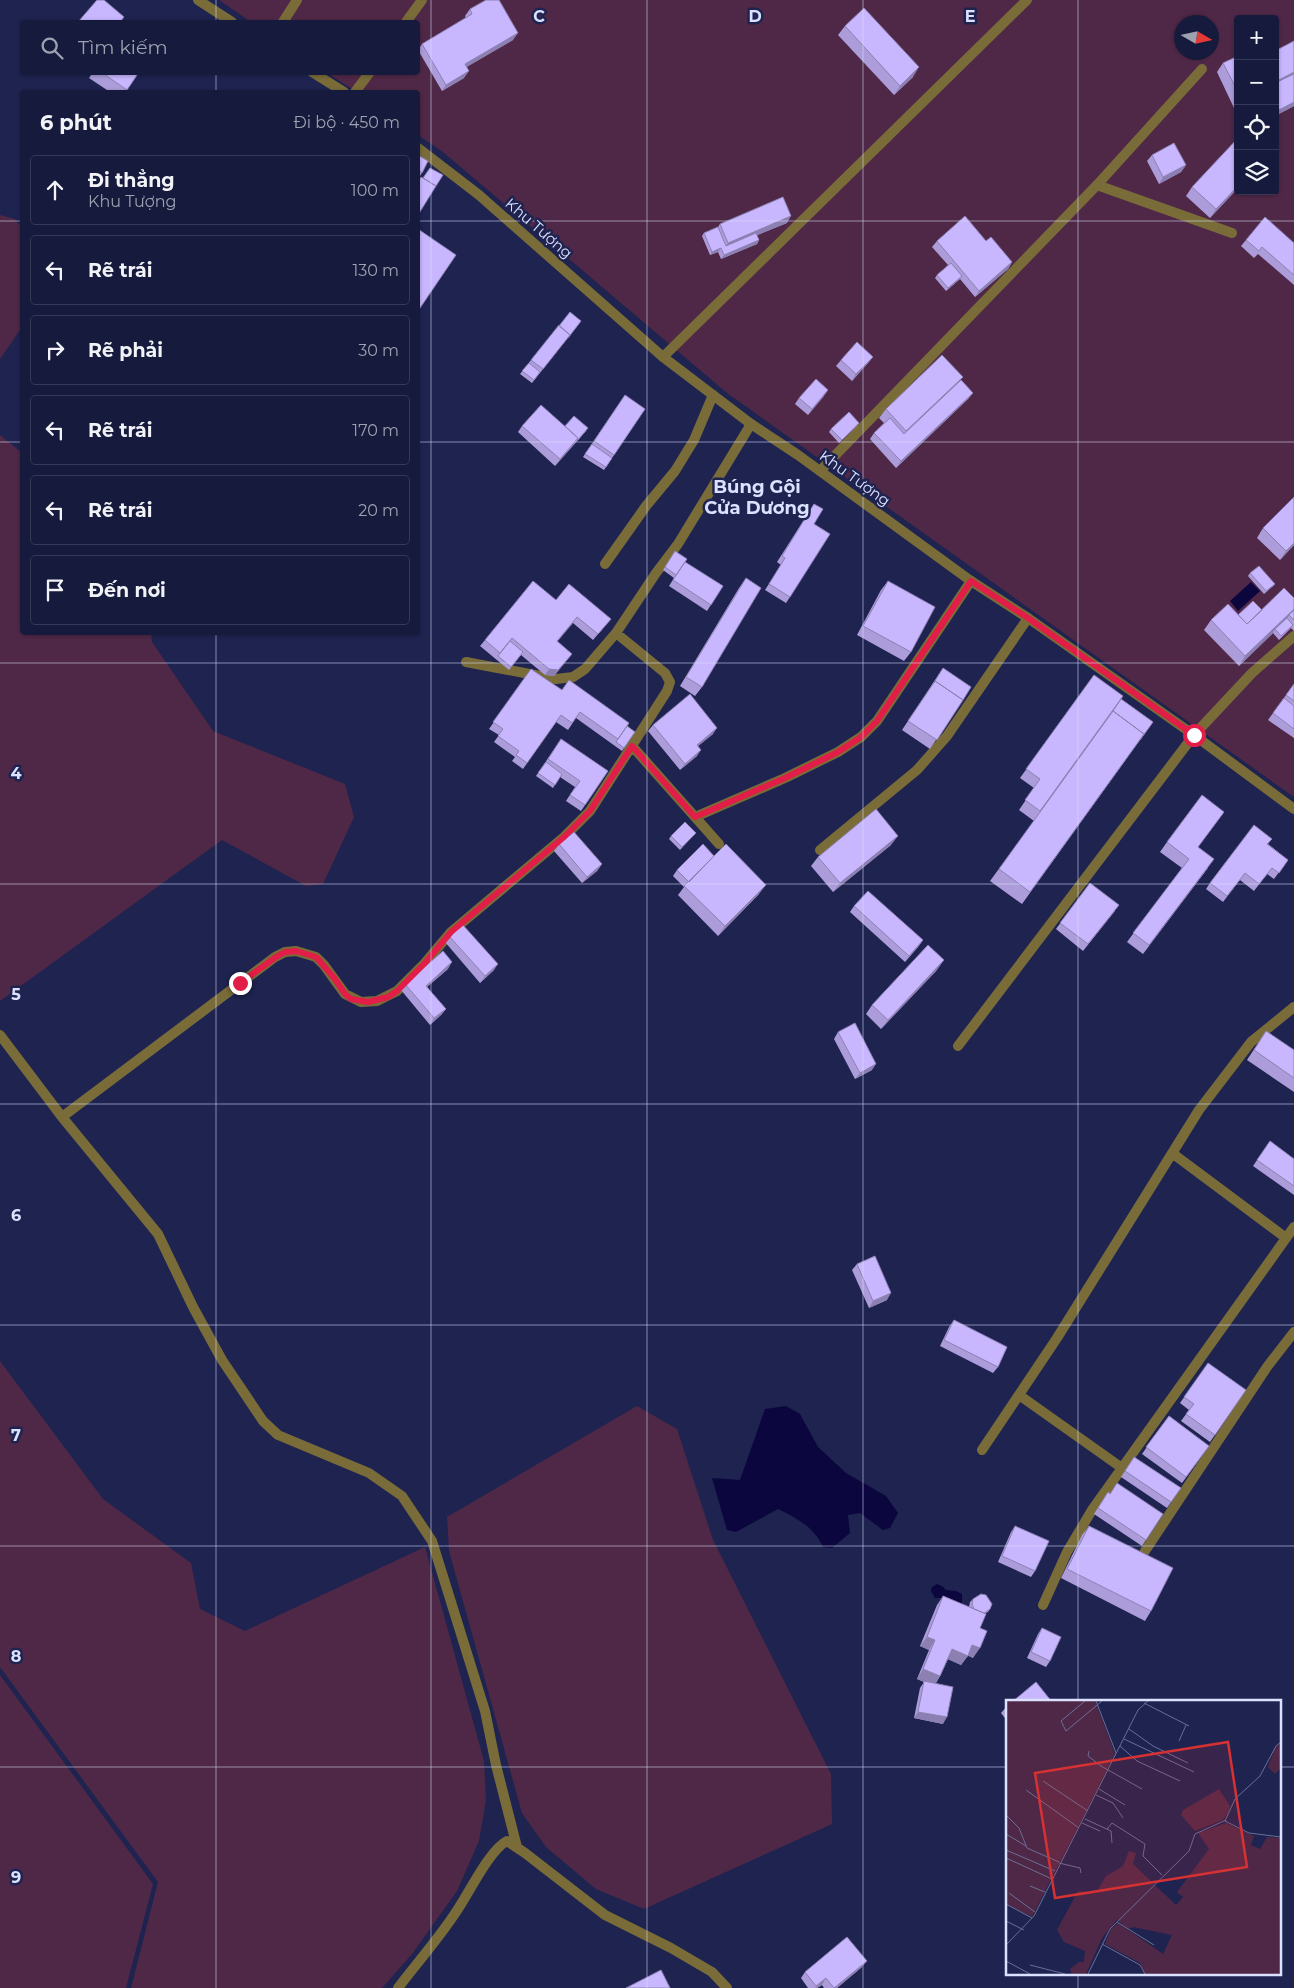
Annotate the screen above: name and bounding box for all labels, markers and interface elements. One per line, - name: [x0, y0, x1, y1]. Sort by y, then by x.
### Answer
- text: C: [533, 7, 545, 26]
- text: D: [748, 7, 762, 26]
- text: E: [965, 7, 975, 26]
- north arrow: [1174, 15, 1219, 60]
- map controls: [1234, 15, 1279, 195]
- button: +: [1234, 15, 1279, 60]
- search box: [20, 20, 420, 75]
- icon: search: [38, 34, 66, 62]
- text: Tìm kiếm: [78, 36, 168, 59]
- button: −: [1234, 60, 1279, 105]
- button: locate: [1234, 105, 1279, 150]
- text: 6 phút: [40, 110, 112, 135]
- text: Đi bộ · 450 m: [294, 113, 400, 132]
- button: layers: [1234, 150, 1279, 195]
- text: Đi thẳng: [88, 169, 175, 192]
- icon: ahead: [41, 176, 69, 204]
- text: 100 m: [351, 181, 399, 200]
- text: Khu Tượng: [88, 192, 176, 211]
- street label: Khu Tượng: [501, 194, 577, 262]
- icon: left: [41, 256, 69, 284]
- text: Rẽ trái: [88, 259, 153, 282]
- text: 130 m: [352, 261, 399, 280]
- icon: right: [41, 336, 69, 364]
- text: Rẽ phải: [88, 339, 163, 362]
- text: 30 m: [358, 341, 399, 360]
- icon: left: [41, 416, 69, 444]
- text: Rẽ trái: [88, 419, 153, 442]
- text: 170 m: [352, 421, 399, 440]
- street label: Khu Tượng: [816, 446, 894, 510]
- district label: Búng Gội Cửa Dương: [704, 476, 810, 519]
- icon: left: [41, 496, 69, 524]
- text: Rẽ trái: [88, 499, 153, 522]
- text: 20 m: [358, 501, 399, 520]
- icon: arrive: [41, 576, 69, 604]
- text: Đến nơi: [88, 579, 166, 602]
- route start: [1183, 724, 1206, 747]
- text: 4: [10, 764, 22, 783]
- route end: [229, 972, 252, 995]
- text: 5: [11, 985, 21, 1004]
- text: 6: [11, 1206, 21, 1225]
- text: 7: [11, 1426, 21, 1445]
- text: 8: [11, 1647, 21, 1666]
- inset map: [1006, 1700, 1282, 1976]
- text: 9: [11, 1868, 21, 1887]

